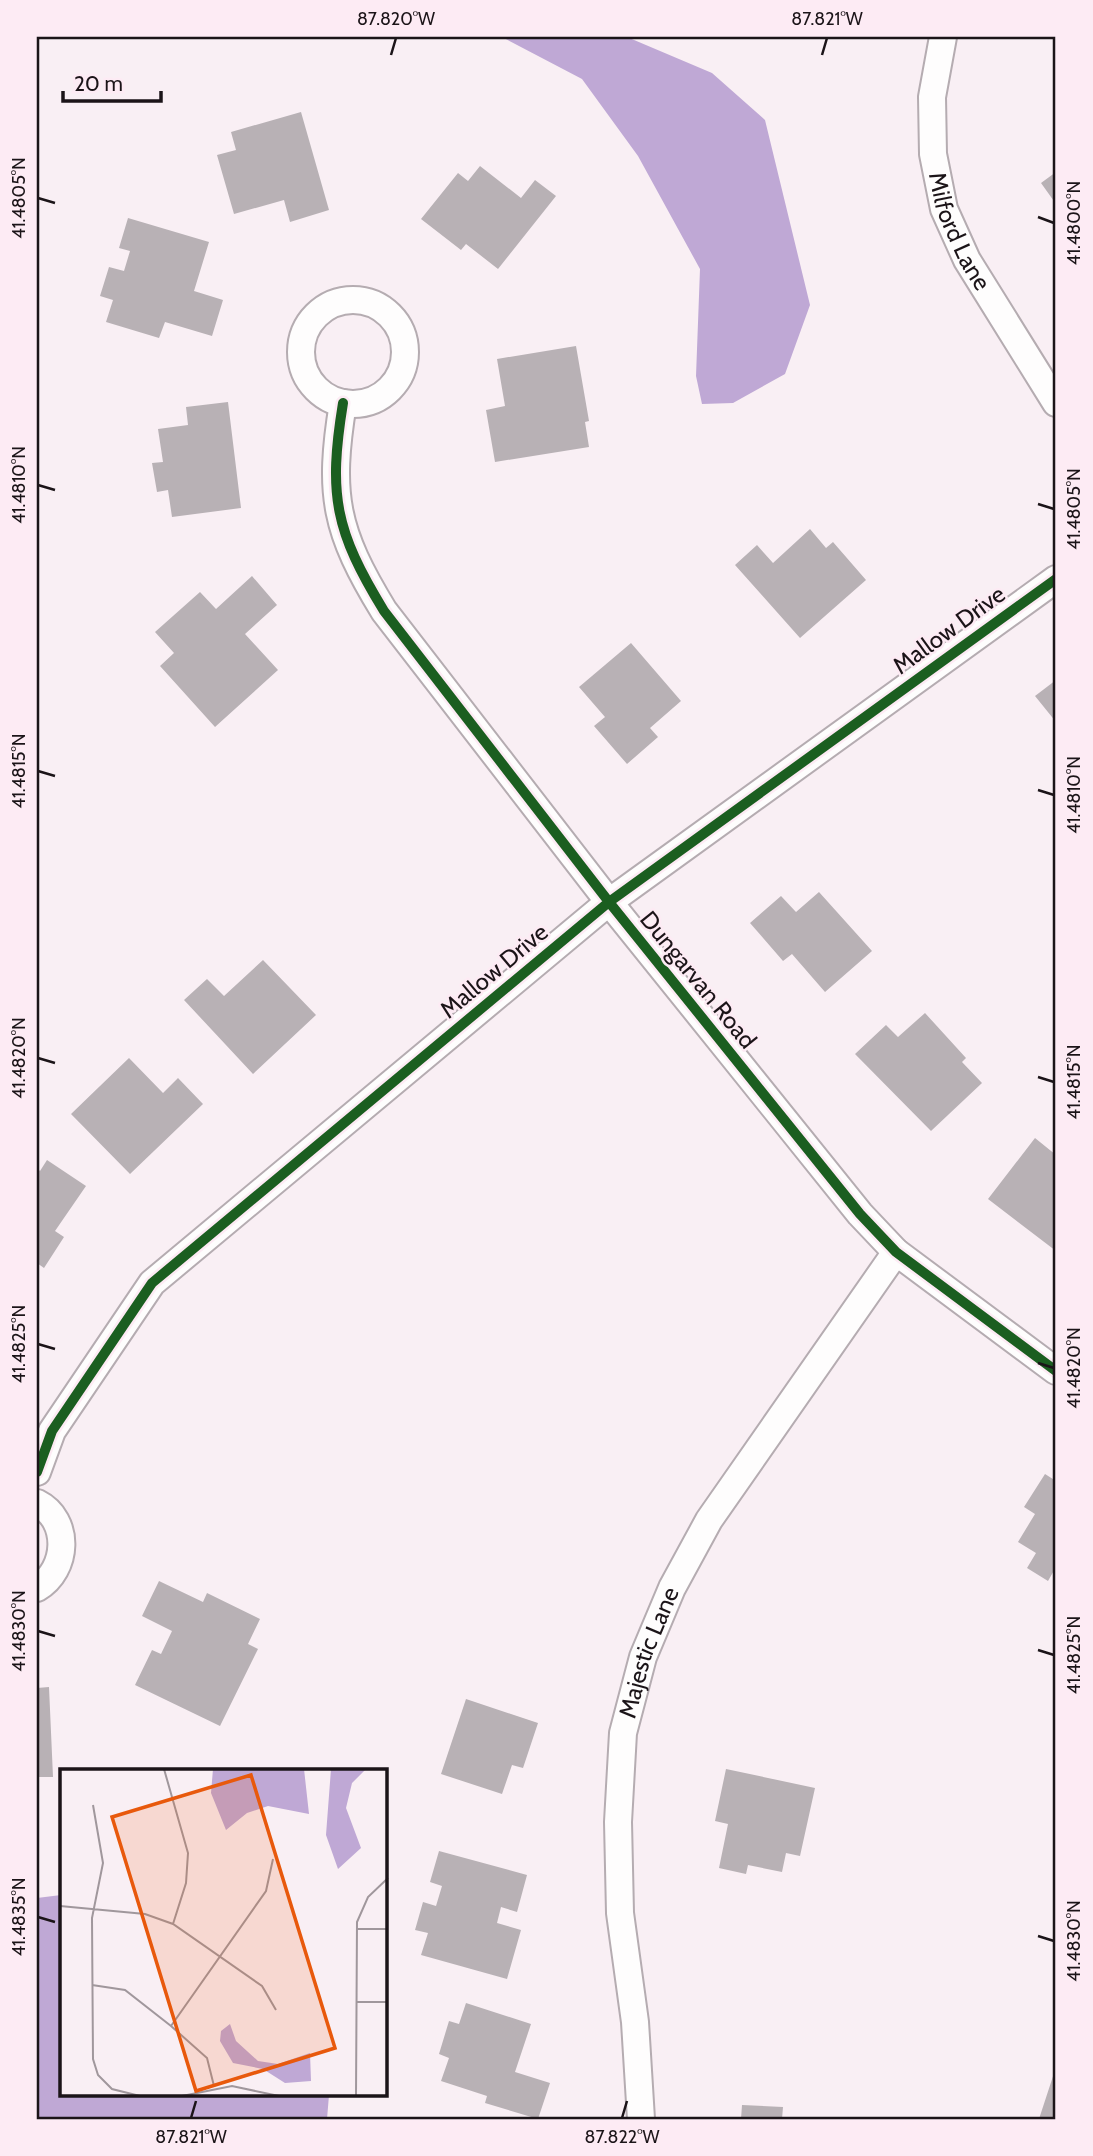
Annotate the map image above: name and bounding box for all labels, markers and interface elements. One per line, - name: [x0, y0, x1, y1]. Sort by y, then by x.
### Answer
- text: 87.820°W: [357, 8, 435, 30]
- text: 87.821°W: [791, 8, 863, 30]
- scale bar: [63, 60, 161, 104]
- text: 20 m: [74, 71, 123, 96]
- text: 41.4805°N: [8, 157, 30, 239]
- street label: Milford Lane: [923, 170, 997, 295]
- text: 41.4800°N: [1063, 181, 1085, 265]
- text: 41.4810°N: [8, 446, 30, 524]
- text: 41.4805°N: [1063, 468, 1085, 550]
- street label: Mallow Drive: [887, 579, 1011, 680]
- text: 41.4815°N: [8, 734, 30, 808]
- text: 41.4810°N: [1063, 756, 1085, 834]
- street label: Dungarvan Road: [634, 905, 763, 1054]
- street label: Mallow Drive: [434, 917, 553, 1024]
- text: 41.4820°N: [8, 1017, 30, 1099]
- text: 41.4815°N: [1063, 1045, 1085, 1119]
- text: 41.4825°N: [8, 1305, 30, 1383]
- text: 41.4820°N: [1063, 1327, 1085, 1409]
- street label: Majestic Lane: [613, 1582, 685, 1721]
- text: 41.4830°N: [8, 1590, 30, 1672]
- text: 41.4825°N: [1063, 1616, 1085, 1694]
- inset map: [60, 1769, 387, 2096]
- text: 41.4835°N: [8, 1878, 30, 1956]
- text: 41.4830°N: [1063, 1900, 1085, 1982]
- text: 87.821°W: [155, 2126, 227, 2148]
- text: 87.822°W: [584, 2126, 660, 2148]

